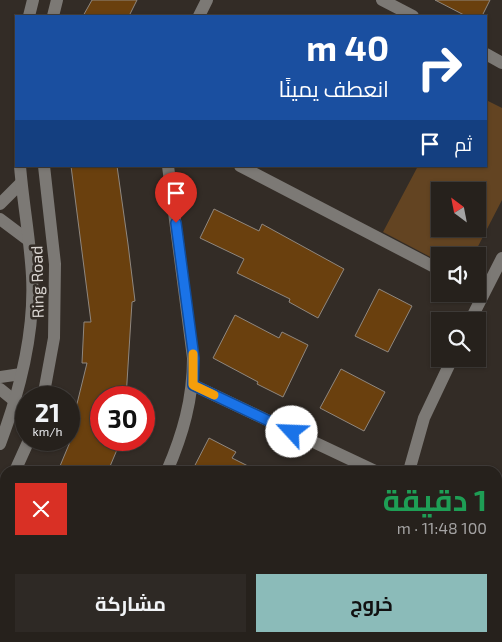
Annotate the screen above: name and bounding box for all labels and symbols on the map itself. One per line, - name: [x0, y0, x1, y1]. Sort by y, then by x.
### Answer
- pin: [155, 172, 197, 223]
- north arrow: [431, 182, 486, 238]
- street label: Ring Road: [26, 246, 47, 318]
- speed limit sign: 30: [90, 386, 155, 451]
- position arrow: [265, 405, 317, 457]

